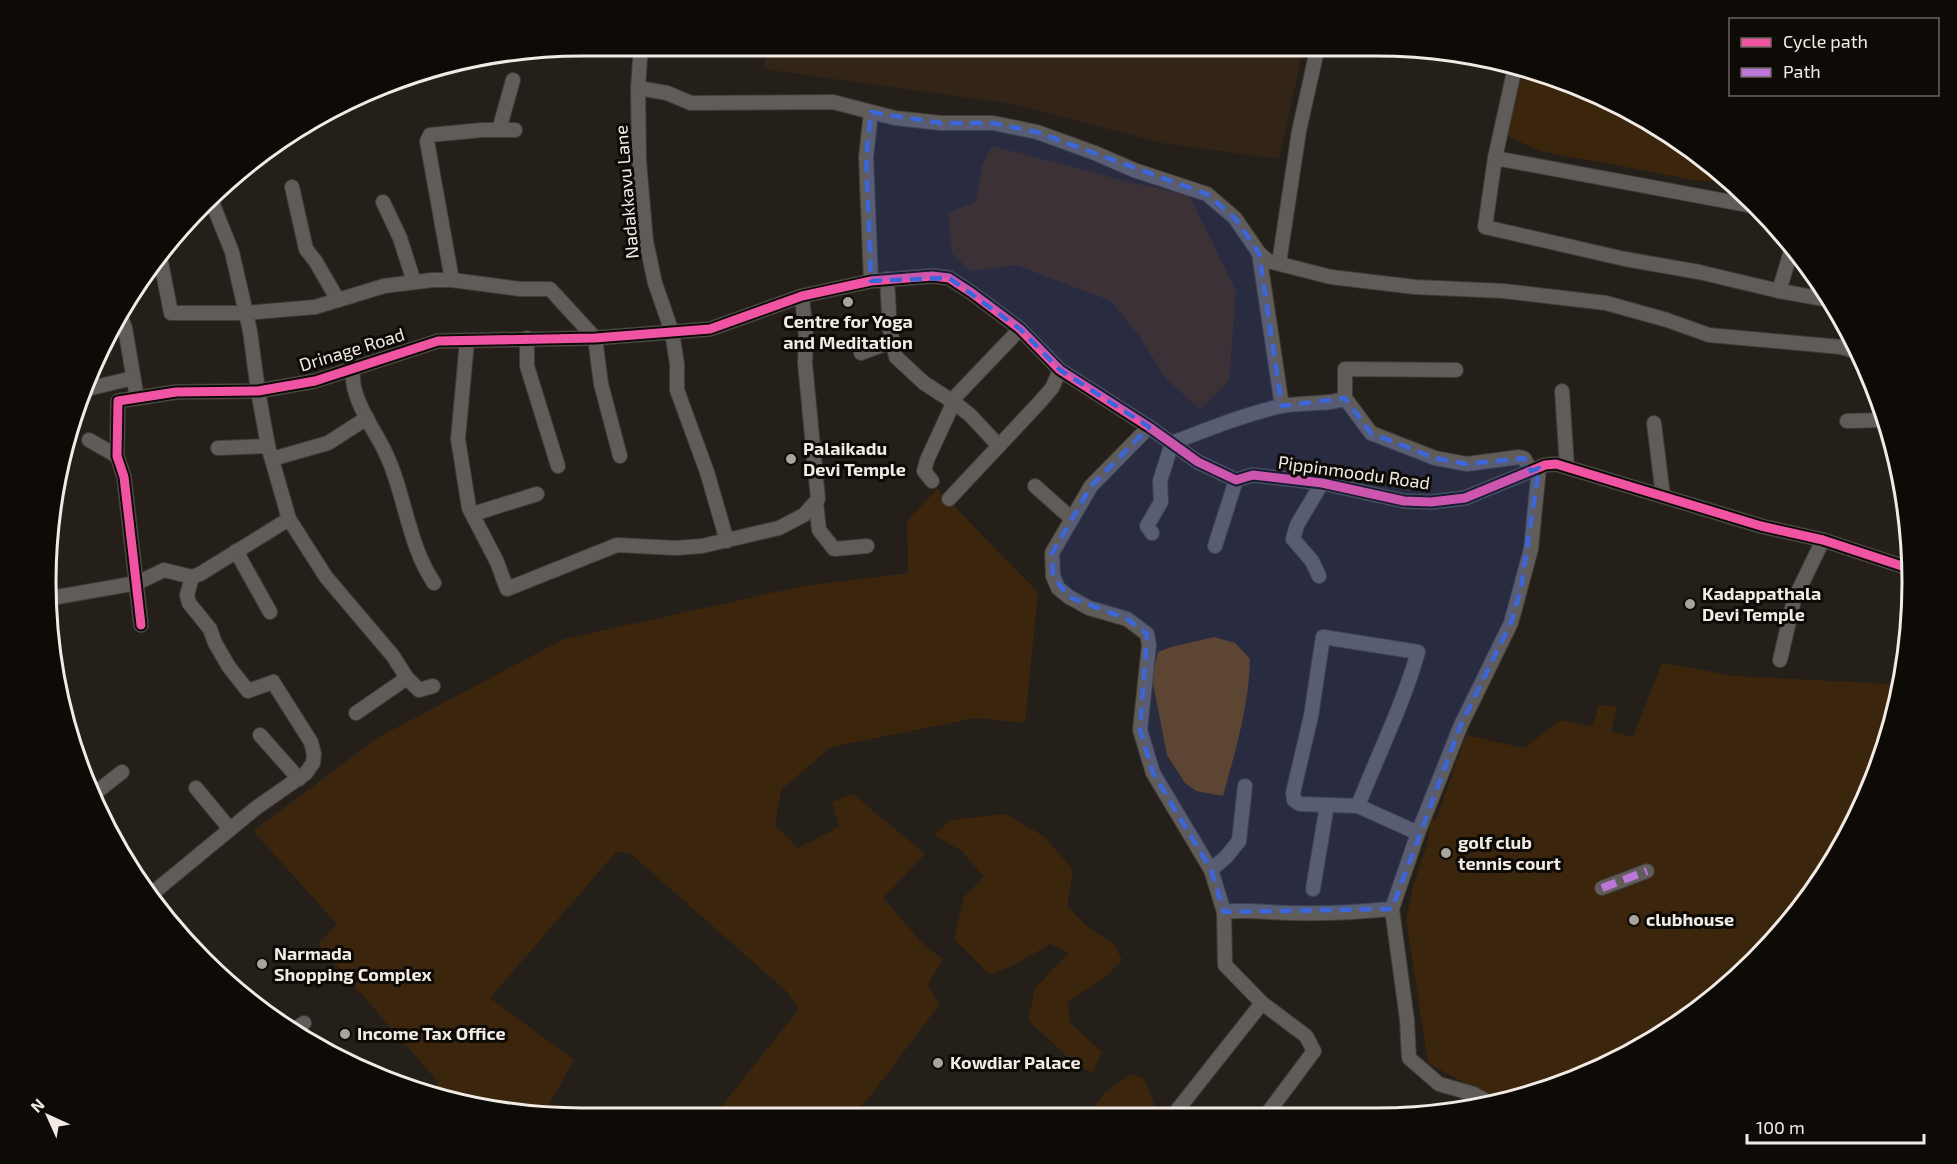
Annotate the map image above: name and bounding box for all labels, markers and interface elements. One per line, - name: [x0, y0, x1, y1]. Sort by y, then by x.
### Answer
- legend: [1729, 18, 1939, 96]
- text: Cycle path: [1783, 30, 1868, 52]
- text: Path: [1783, 60, 1821, 82]
- street label: Nadakkavu Lane: [609, 124, 643, 260]
- marker: Centre for Yoga and Meditation: [841, 295, 855, 309]
- place label: Centre for Yoga and Meditation: [783, 310, 913, 353]
- street label: Drinage Road: [296, 323, 407, 376]
- place label: Palaikadu Devi Temple: [803, 437, 906, 480]
- street label: Pippinmoodu Road: [1277, 450, 1432, 494]
- marker: Palaikadu Devi Temple: [784, 452, 798, 466]
- place label: Kadappathala Devi Temple: [1702, 582, 1821, 625]
- marker: Kadappathala Devi Temple: [1683, 597, 1697, 611]
- place label: golf club tennis court: [1458, 831, 1562, 874]
- marker: golf club tennis court: [1439, 846, 1453, 860]
- place label: clubhouse: [1646, 908, 1734, 930]
- marker: clubhouse: [1627, 913, 1641, 927]
- place label: Narmada Shopping Complex: [274, 942, 433, 985]
- marker: Narmada Shopping Complex: [255, 957, 269, 971]
- place label: Income Tax Office: [357, 1022, 506, 1044]
- marker: Income Tax Office: [338, 1027, 352, 1041]
- place label: Kowdiar Palace: [950, 1051, 1081, 1073]
- marker: Kowdiar Palace: [931, 1056, 945, 1070]
- north arrow: [18, 1086, 78, 1146]
- text: N: [26, 1094, 48, 1116]
- scale bar: [1747, 1107, 1924, 1145]
- text: 100 m: [1756, 1116, 1805, 1138]

